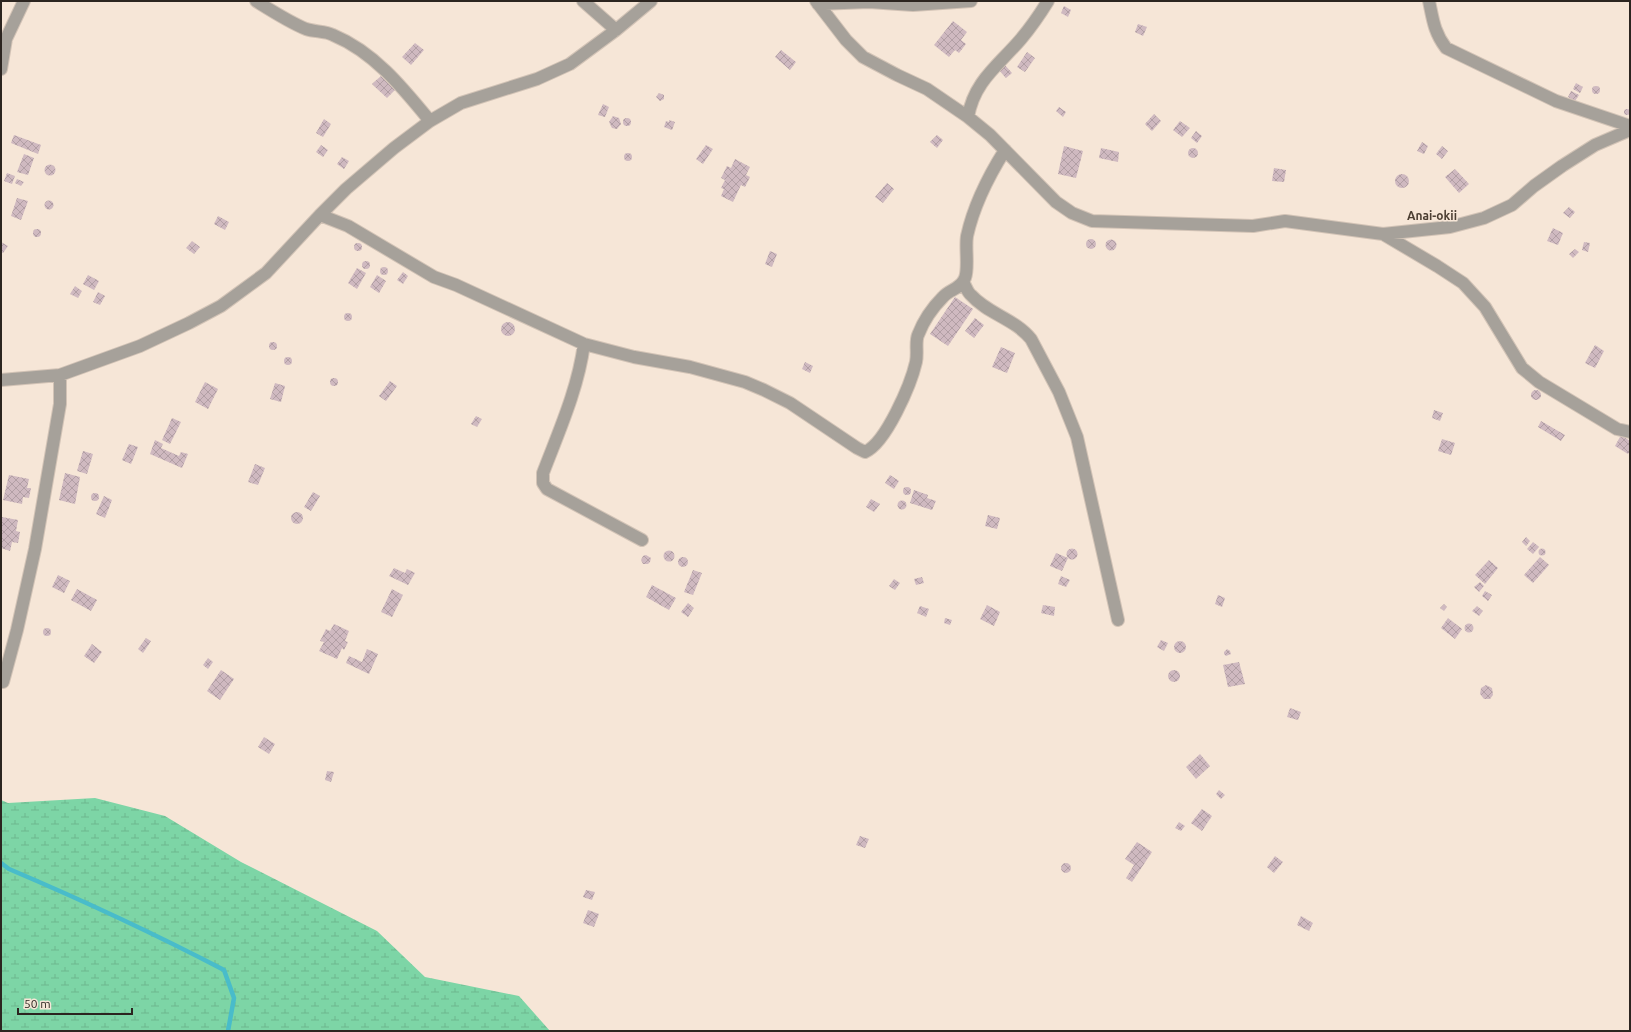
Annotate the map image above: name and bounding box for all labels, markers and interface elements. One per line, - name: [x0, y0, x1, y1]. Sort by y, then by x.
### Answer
- district label: Anai-okii: [1407, 209, 1457, 222]
- scale bar: [18, 990, 132, 1016]
- text: 50 m: [24, 997, 51, 1010]

